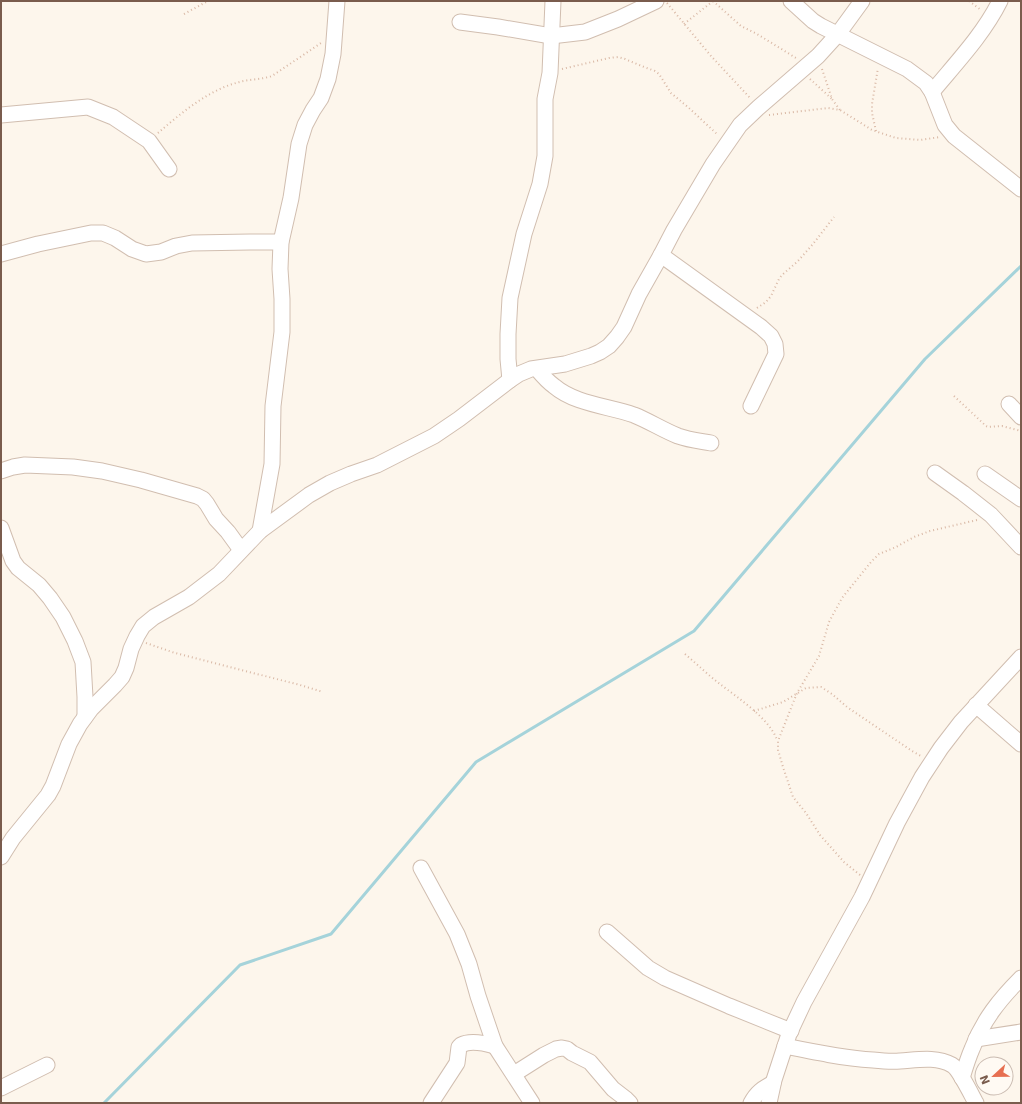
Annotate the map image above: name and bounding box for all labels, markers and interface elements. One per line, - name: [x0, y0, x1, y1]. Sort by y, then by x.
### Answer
- north arrow: [974, 1056, 1014, 1096]
- text: N: [977, 1073, 993, 1086]

